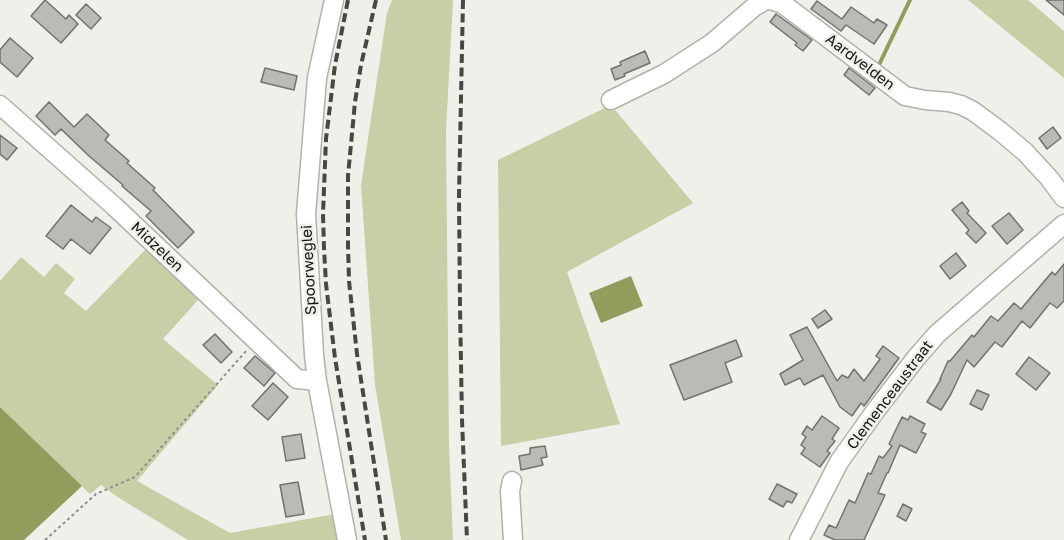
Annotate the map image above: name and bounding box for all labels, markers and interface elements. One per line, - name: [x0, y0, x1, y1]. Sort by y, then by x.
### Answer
- street label: Aardvelden: [822, 30, 898, 94]
- street label: Midzelen: [127, 218, 187, 276]
- street label: Spoorweglei: [298, 224, 320, 316]
- street label: Clemenceaustraat: [843, 337, 937, 453]

